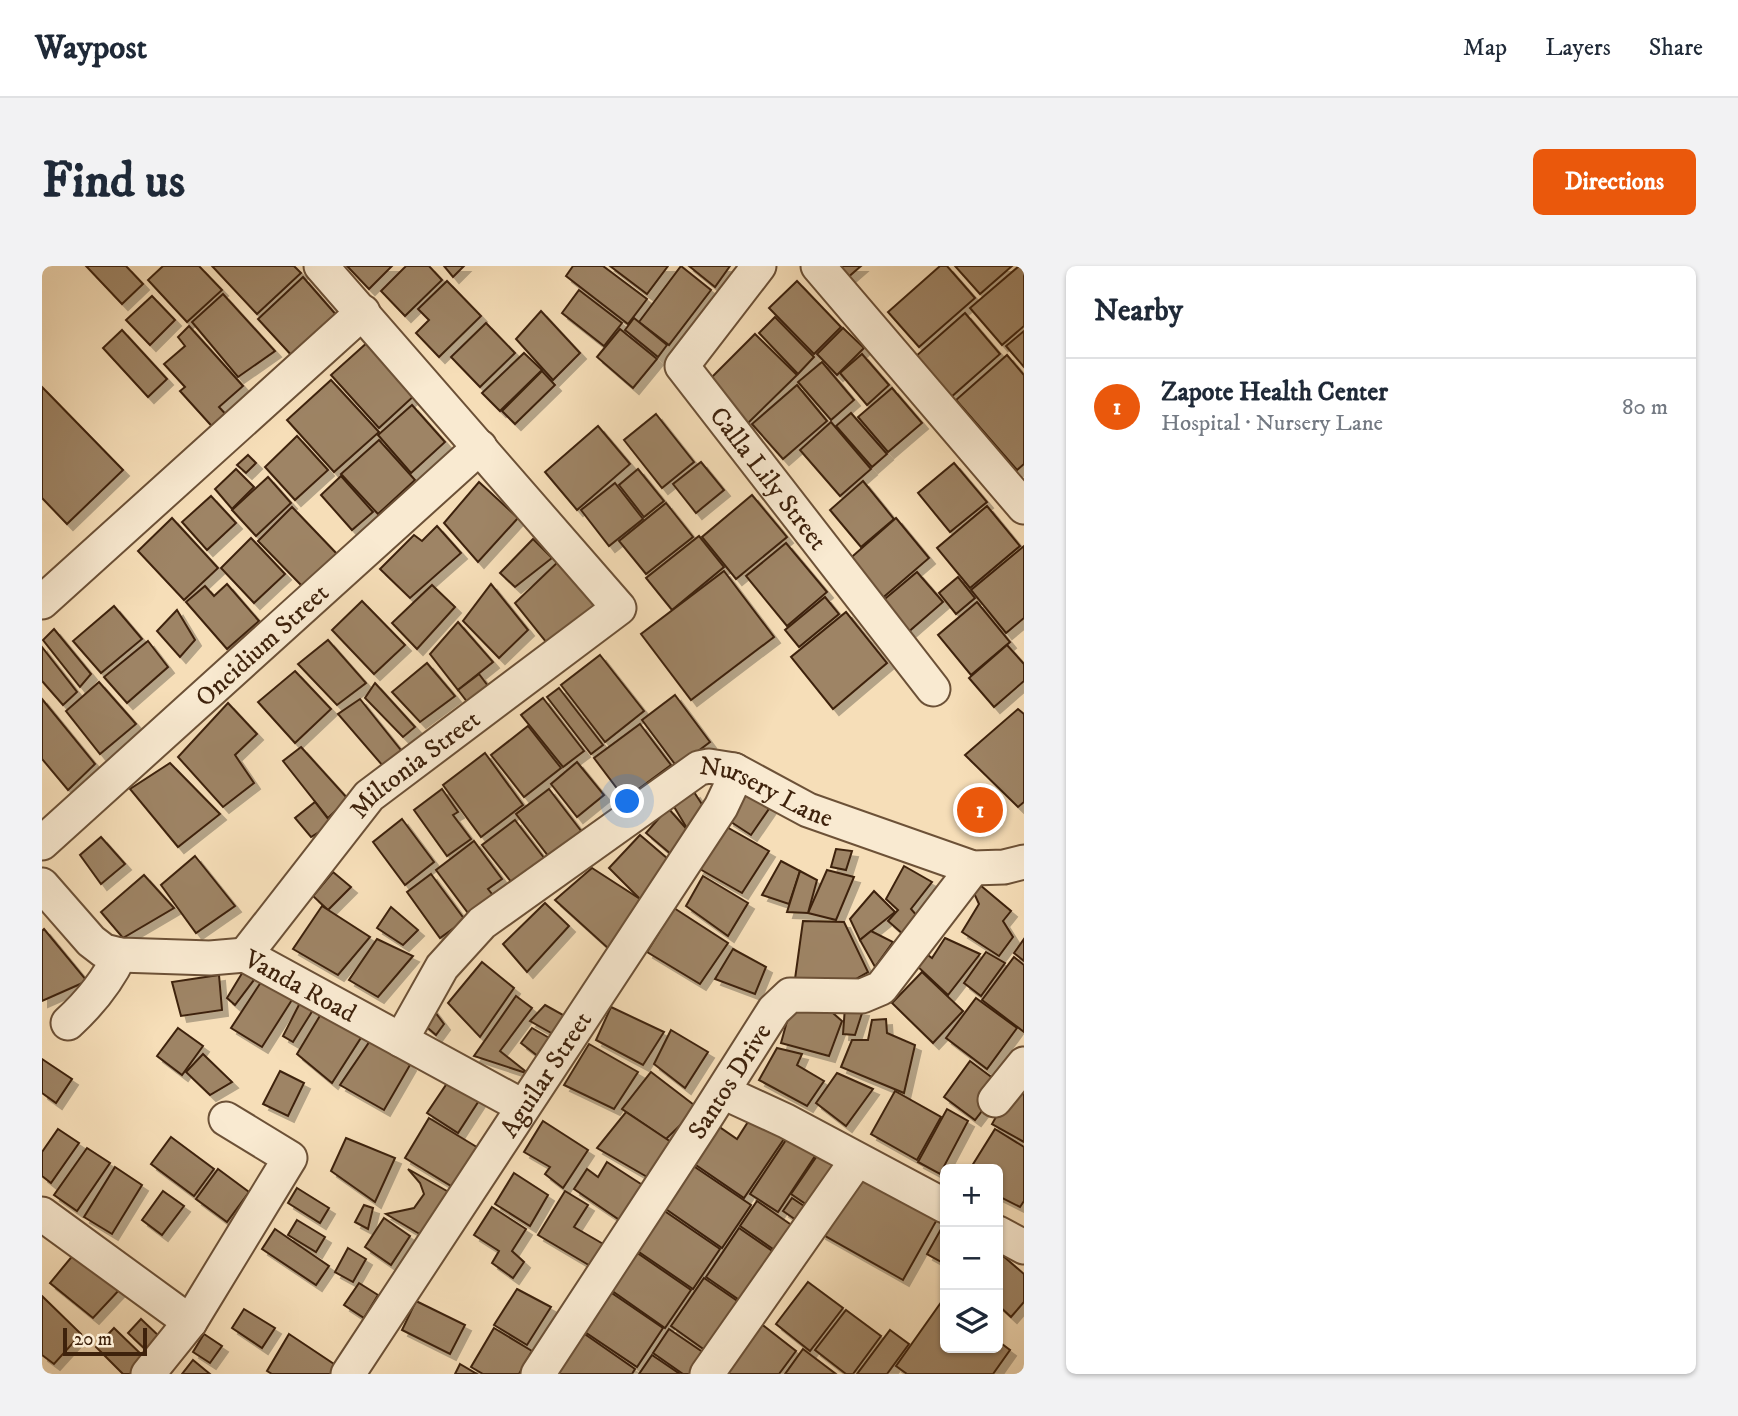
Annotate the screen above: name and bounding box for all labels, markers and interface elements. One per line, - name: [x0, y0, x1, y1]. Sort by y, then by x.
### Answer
- text: Waypost: [35, 28, 147, 69]
- text: Map: [1463, 33, 1507, 63]
- text: Layers: [1545, 33, 1611, 63]
- text: Share: [1649, 33, 1703, 63]
- button: Directions: [1533, 149, 1696, 215]
- text: Find us: [42, 151, 185, 213]
- text: Nearby: [1094, 293, 1183, 330]
- text: Zapote Health Center: [1161, 376, 1388, 409]
- text: 1: [1113, 393, 1121, 422]
- text: 80 m: [1622, 393, 1668, 422]
- street label: Calla Lily Street: [702, 400, 834, 557]
- text: Hospital · Nursery Lane: [1161, 409, 1383, 438]
- street label: Oncidium Street: [189, 577, 336, 714]
- street label: Miltonia Street: [343, 703, 487, 826]
- street label: Nursery Lane: [697, 750, 837, 835]
- your location: [610, 784, 644, 818]
- pin: 1: [957, 784, 1003, 836]
- street label: Vanda Road: [237, 942, 362, 1031]
- street label: Aguilar Street: [493, 1006, 600, 1144]
- street label: Santos Drive: [681, 1017, 779, 1146]
- map controls: [940, 1164, 1003, 1353]
- button: +: [940, 1164, 1003, 1227]
- button: −: [940, 1227, 1003, 1290]
- button: layers: [940, 1290, 1003, 1353]
- scale bar: [63, 1325, 147, 1357]
- text: 20 m: [74, 1328, 112, 1351]

